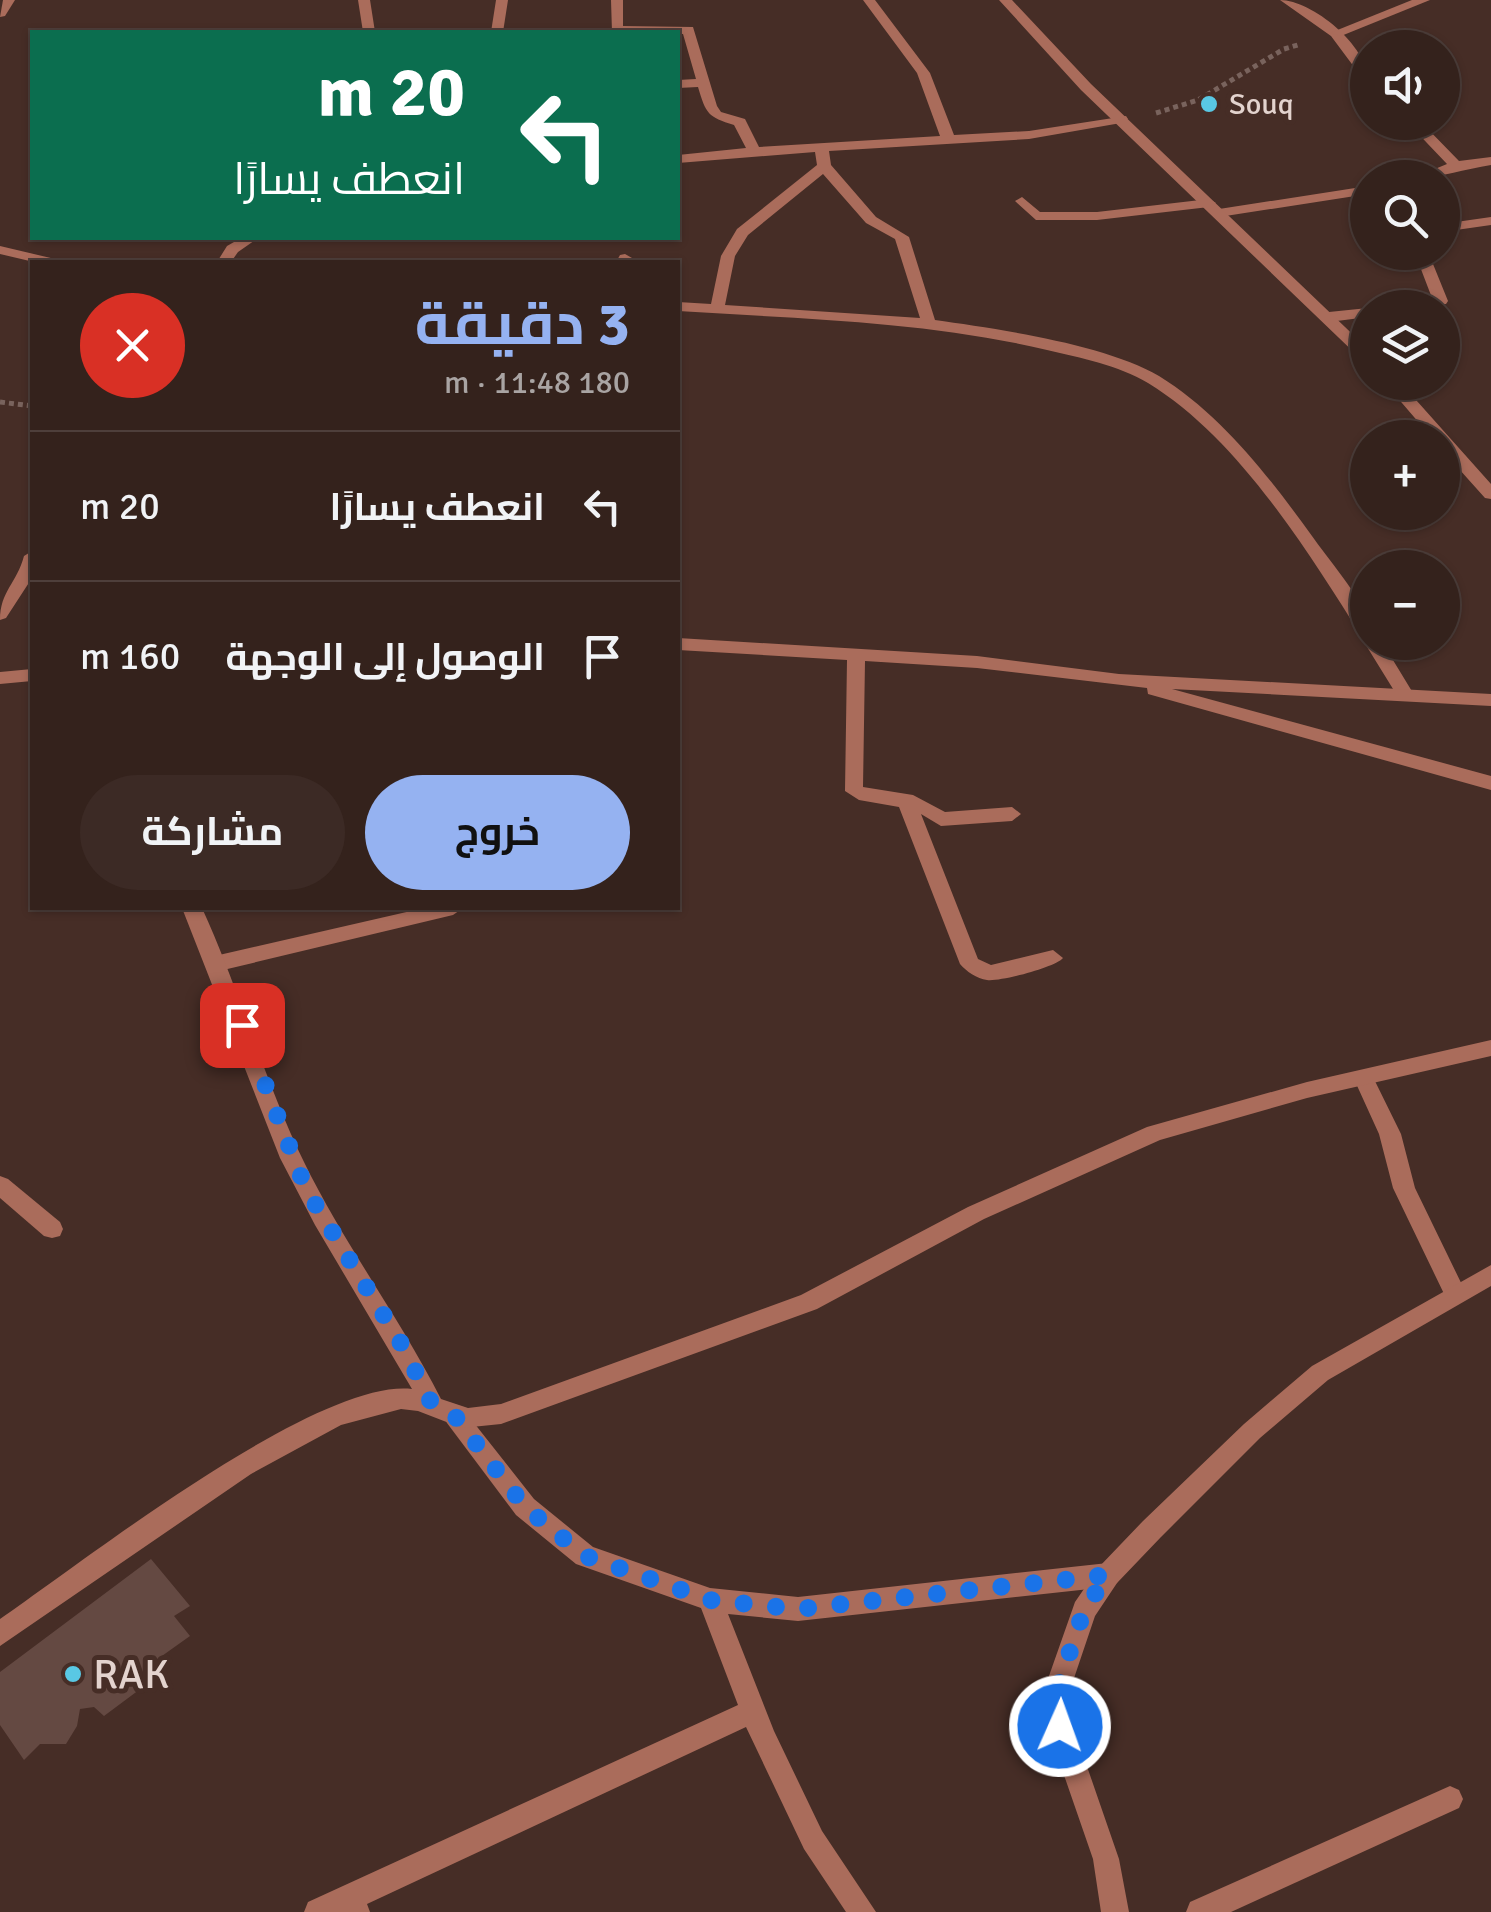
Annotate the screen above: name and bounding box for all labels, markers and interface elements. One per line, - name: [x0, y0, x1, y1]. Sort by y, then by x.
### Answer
- map controls: [1350, 30, 1460, 660]
- button: sound: [1350, 30, 1460, 140]
- text: 20 m: [317, 49, 465, 135]
- icon: left: [500, 70, 630, 200]
- place label: Souq: [1229, 86, 1294, 123]
- marker: Souq: [1198, 93, 1220, 115]
- text: انعطف يسارًا: [233, 152, 465, 207]
- button: search: [1350, 160, 1460, 270]
- text: 3 دقيقة: [415, 288, 630, 362]
- button: layers: [1350, 290, 1460, 400]
- button: close: [80, 293, 185, 398]
- text: 180 m · 11:48: [444, 363, 630, 402]
- button: +: [1350, 420, 1460, 530]
- icon: left: [575, 479, 630, 534]
- text: 20 m: [80, 483, 160, 530]
- text: انعطف يسارًا: [329, 484, 545, 531]
- button: −: [1350, 550, 1460, 660]
- icon: arrive: [575, 629, 630, 684]
- text: 160 m: [80, 633, 180, 680]
- text: الوصول إلى الوجهة: [226, 634, 545, 681]
- button: مشاركة: [80, 775, 345, 890]
- button: خروج: [365, 775, 630, 890]
- pin: [200, 983, 285, 1068]
- icon: arrive: [215, 998, 270, 1053]
- place label: RAK: [93, 1649, 169, 1700]
- marker: RAK: [62, 1663, 84, 1685]
- position arrow: [1008, 1674, 1112, 1778]

